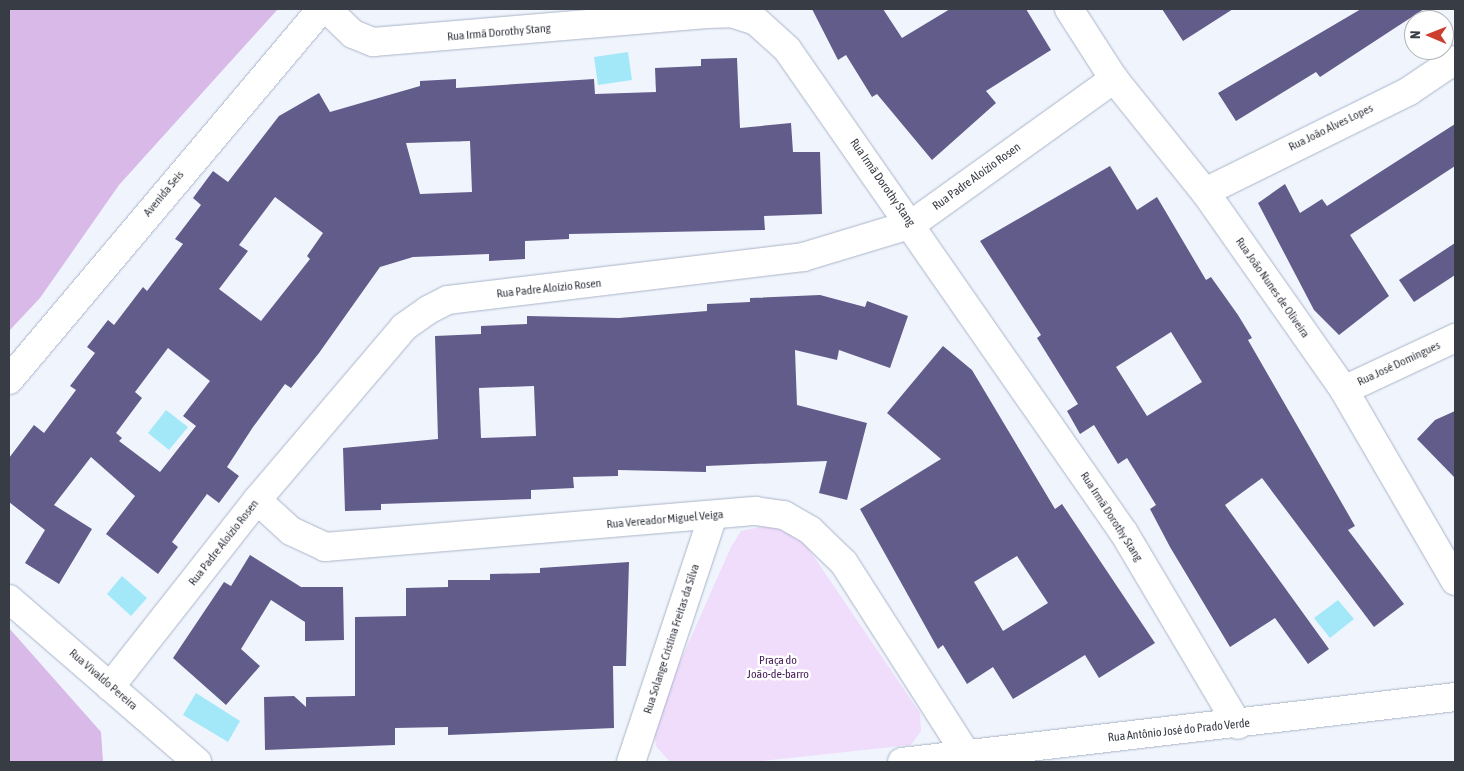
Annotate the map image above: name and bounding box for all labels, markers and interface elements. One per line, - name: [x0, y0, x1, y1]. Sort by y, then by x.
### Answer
- north arrow: [1404, 10, 1454, 60]
- street label: Rua Irmã Dorothy Stang: [447, 21, 551, 45]
- text: N: [1407, 30, 1423, 39]
- street label: Rua João Alves Lopes: [1286, 101, 1376, 155]
- street label: Rua Irmã Dorothy Stang: [846, 136, 918, 230]
- street label: Rua Padre Aloízio Rosen: [930, 140, 1024, 214]
- street label: Avenida Seis: [141, 168, 187, 220]
- street label: Rua João Nunes de Oliveira: [1232, 235, 1312, 341]
- street label: Rua Padre Aloízio Rosen: [496, 276, 602, 302]
- street label: Rua José Domingues: [1355, 338, 1443, 390]
- street label: Rua Irmã Dorothy Stang: [1077, 469, 1145, 565]
- street label: Rua Padre Aloízio Rosen: [186, 497, 262, 589]
- street label: Rua Vereador Miguel Veiga: [606, 508, 724, 532]
- street label: Rua Solange Cristina Freitas da Silva: [641, 562, 703, 716]
- street label: Rua Vivaldo Pereira: [66, 646, 140, 714]
- park label: Praça do João-de-barro: [747, 654, 809, 682]
- street label: Rua Antônio José do Prado Verde: [1107, 716, 1251, 746]

